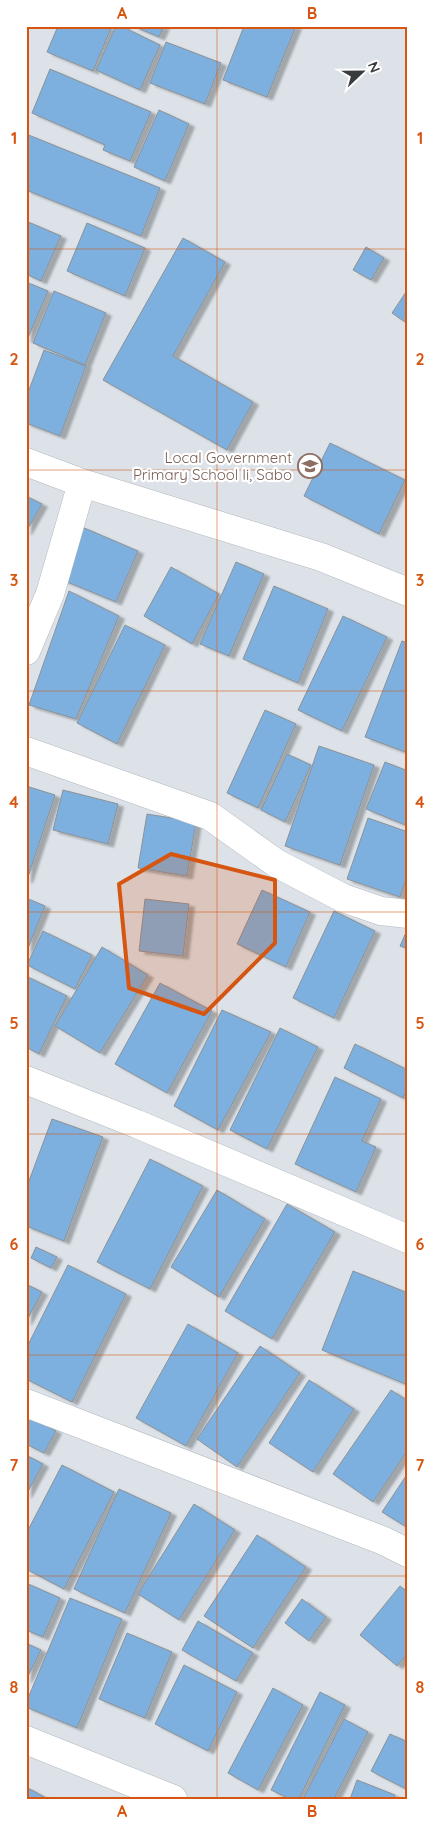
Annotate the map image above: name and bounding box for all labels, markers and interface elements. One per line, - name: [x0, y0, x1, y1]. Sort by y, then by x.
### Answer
- text: A: [117, 3, 128, 23]
- text: B: [307, 3, 317, 23]
- north arrow: [336, 48, 386, 98]
- text: N: [364, 59, 384, 75]
- text: 1: [11, 128, 17, 148]
- text: 1: [417, 128, 423, 148]
- text: 2: [9, 349, 19, 369]
- text: 2: [415, 349, 425, 369]
- place label: Local Government Primary School Ii, Sabo: [133, 448, 292, 484]
- school or university icon: Local Government Primary School Ii, Sabo: [297, 453, 323, 479]
- text: 3: [10, 570, 18, 590]
- text: 3: [416, 570, 424, 590]
- text: 4: [9, 792, 19, 812]
- text: 4: [415, 792, 425, 812]
- text: 5: [9, 1013, 19, 1033]
- text: 5: [415, 1013, 425, 1033]
- text: 6: [10, 1234, 19, 1254]
- text: 6: [416, 1234, 425, 1254]
- text: 7: [10, 1455, 19, 1475]
- text: 7: [416, 1455, 425, 1475]
- text: 8: [10, 1677, 19, 1697]
- text: 8: [416, 1677, 425, 1697]
- text: A: [117, 1801, 128, 1821]
- text: B: [307, 1801, 317, 1821]

